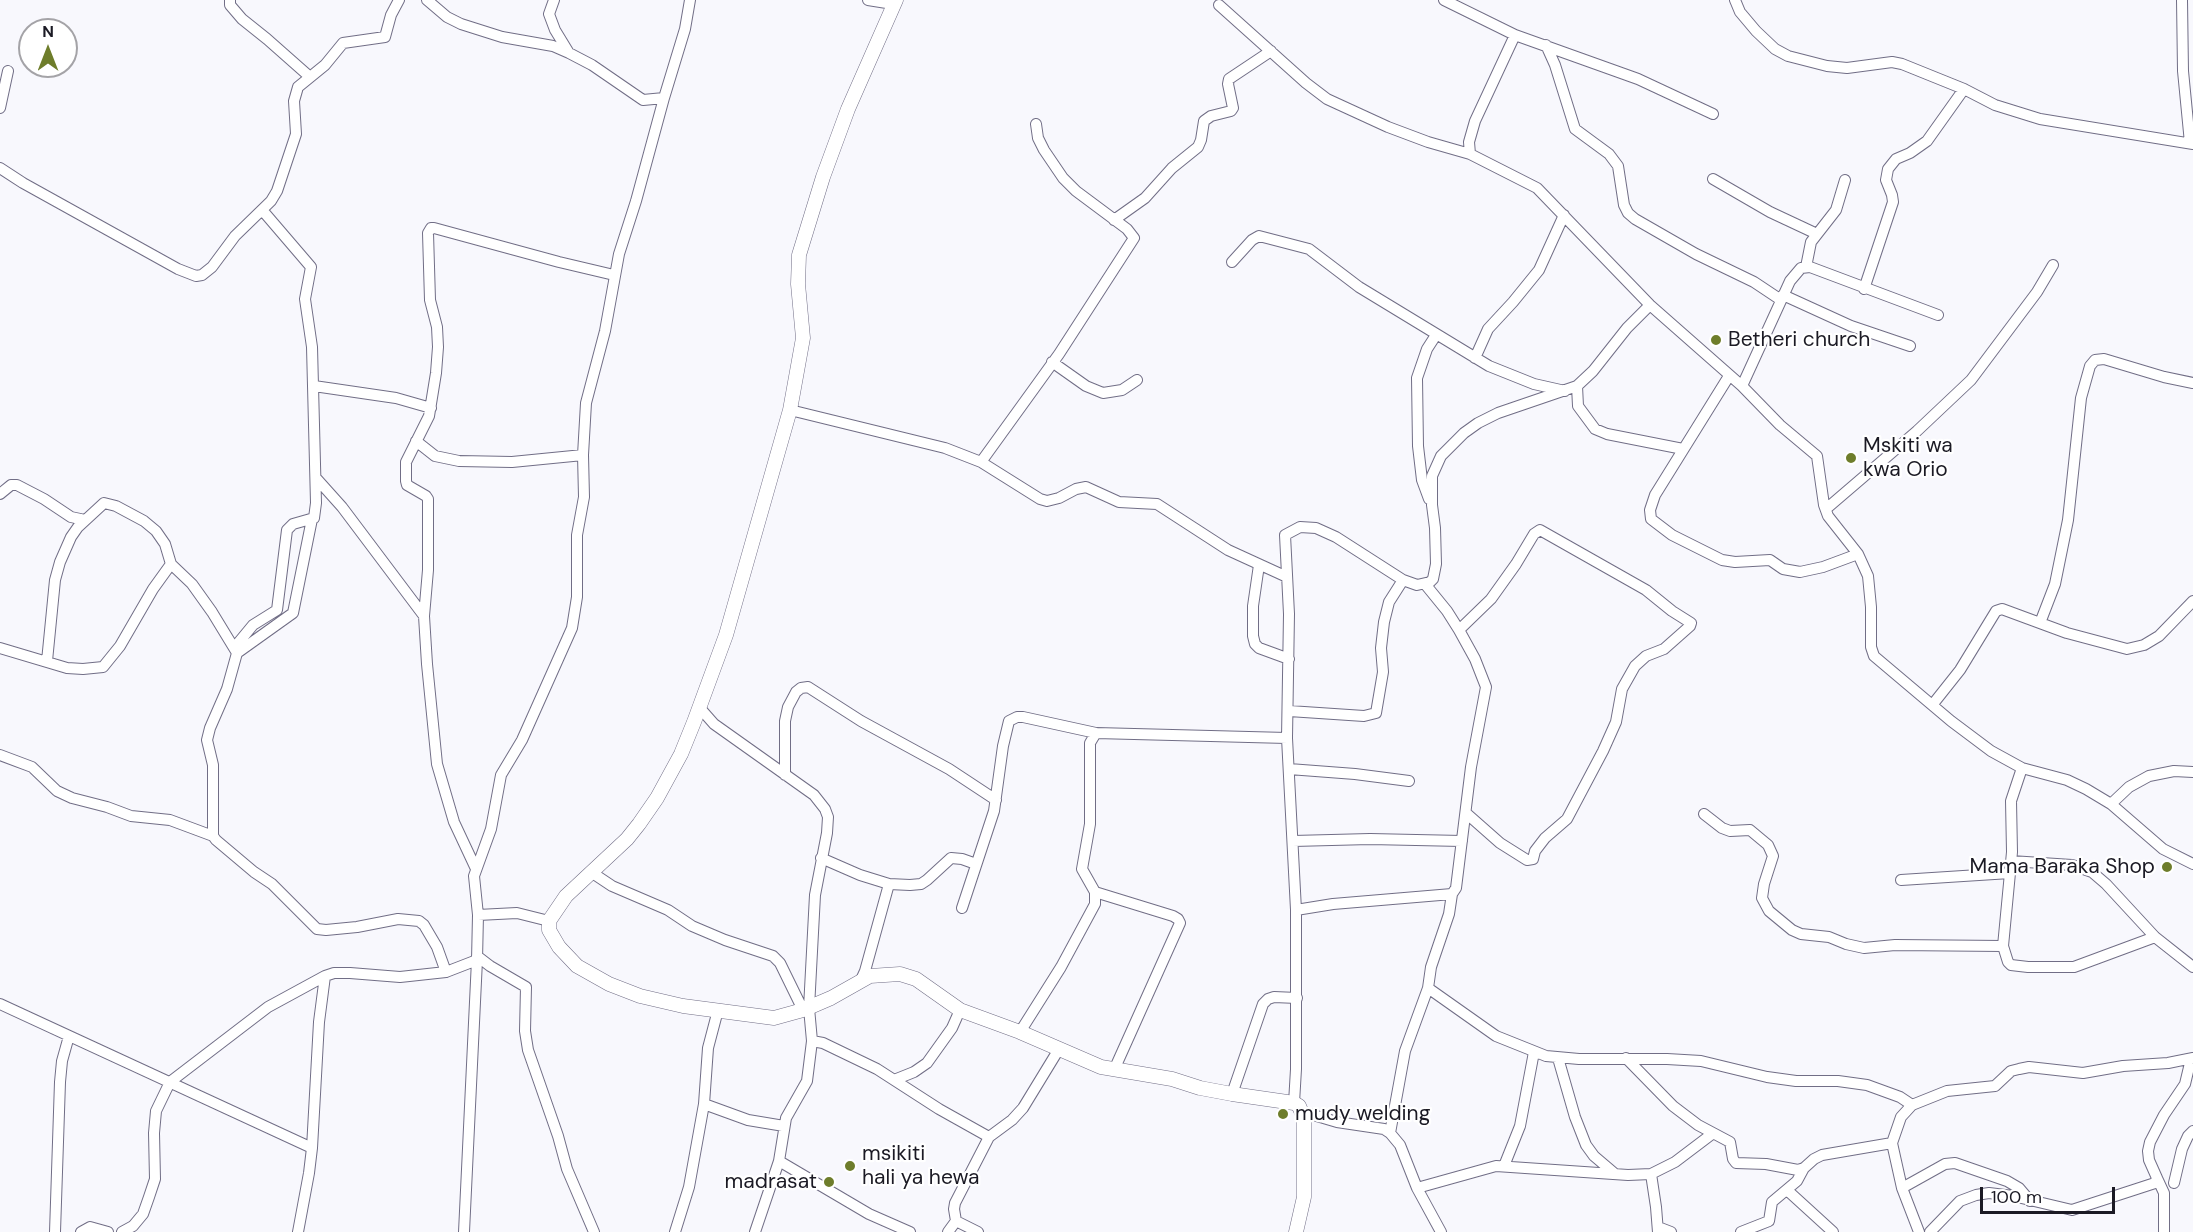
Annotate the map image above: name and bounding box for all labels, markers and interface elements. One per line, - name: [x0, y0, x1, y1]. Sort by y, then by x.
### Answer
- north arrow: [18, 18, 78, 78]
- text: N: [42, 21, 54, 42]
- place label: Betheri church: [1728, 327, 1870, 353]
- marker: Betheri church: [1709, 333, 1723, 347]
- place label: Mskiti wa kwa Orio: [1863, 433, 1953, 483]
- marker: Mskiti wa kwa Orio: [1844, 451, 1858, 465]
- place label: Mama Baraka Shop: [1970, 854, 2155, 880]
- marker: Mama Baraka Shop: [2160, 860, 2174, 874]
- place label: mudy welding: [1295, 1101, 1430, 1127]
- marker: mudy welding: [1276, 1107, 1290, 1121]
- place label: msikiti hali ya hewa: [862, 1141, 979, 1191]
- marker: msikiti hali ya hewa: [843, 1159, 857, 1173]
- place label: madrasat: [725, 1169, 817, 1195]
- marker: madrasat: [822, 1175, 836, 1189]
- scale bar: [1983, 1175, 2118, 1213]
- text: 100 m: [1991, 1185, 2042, 1209]

